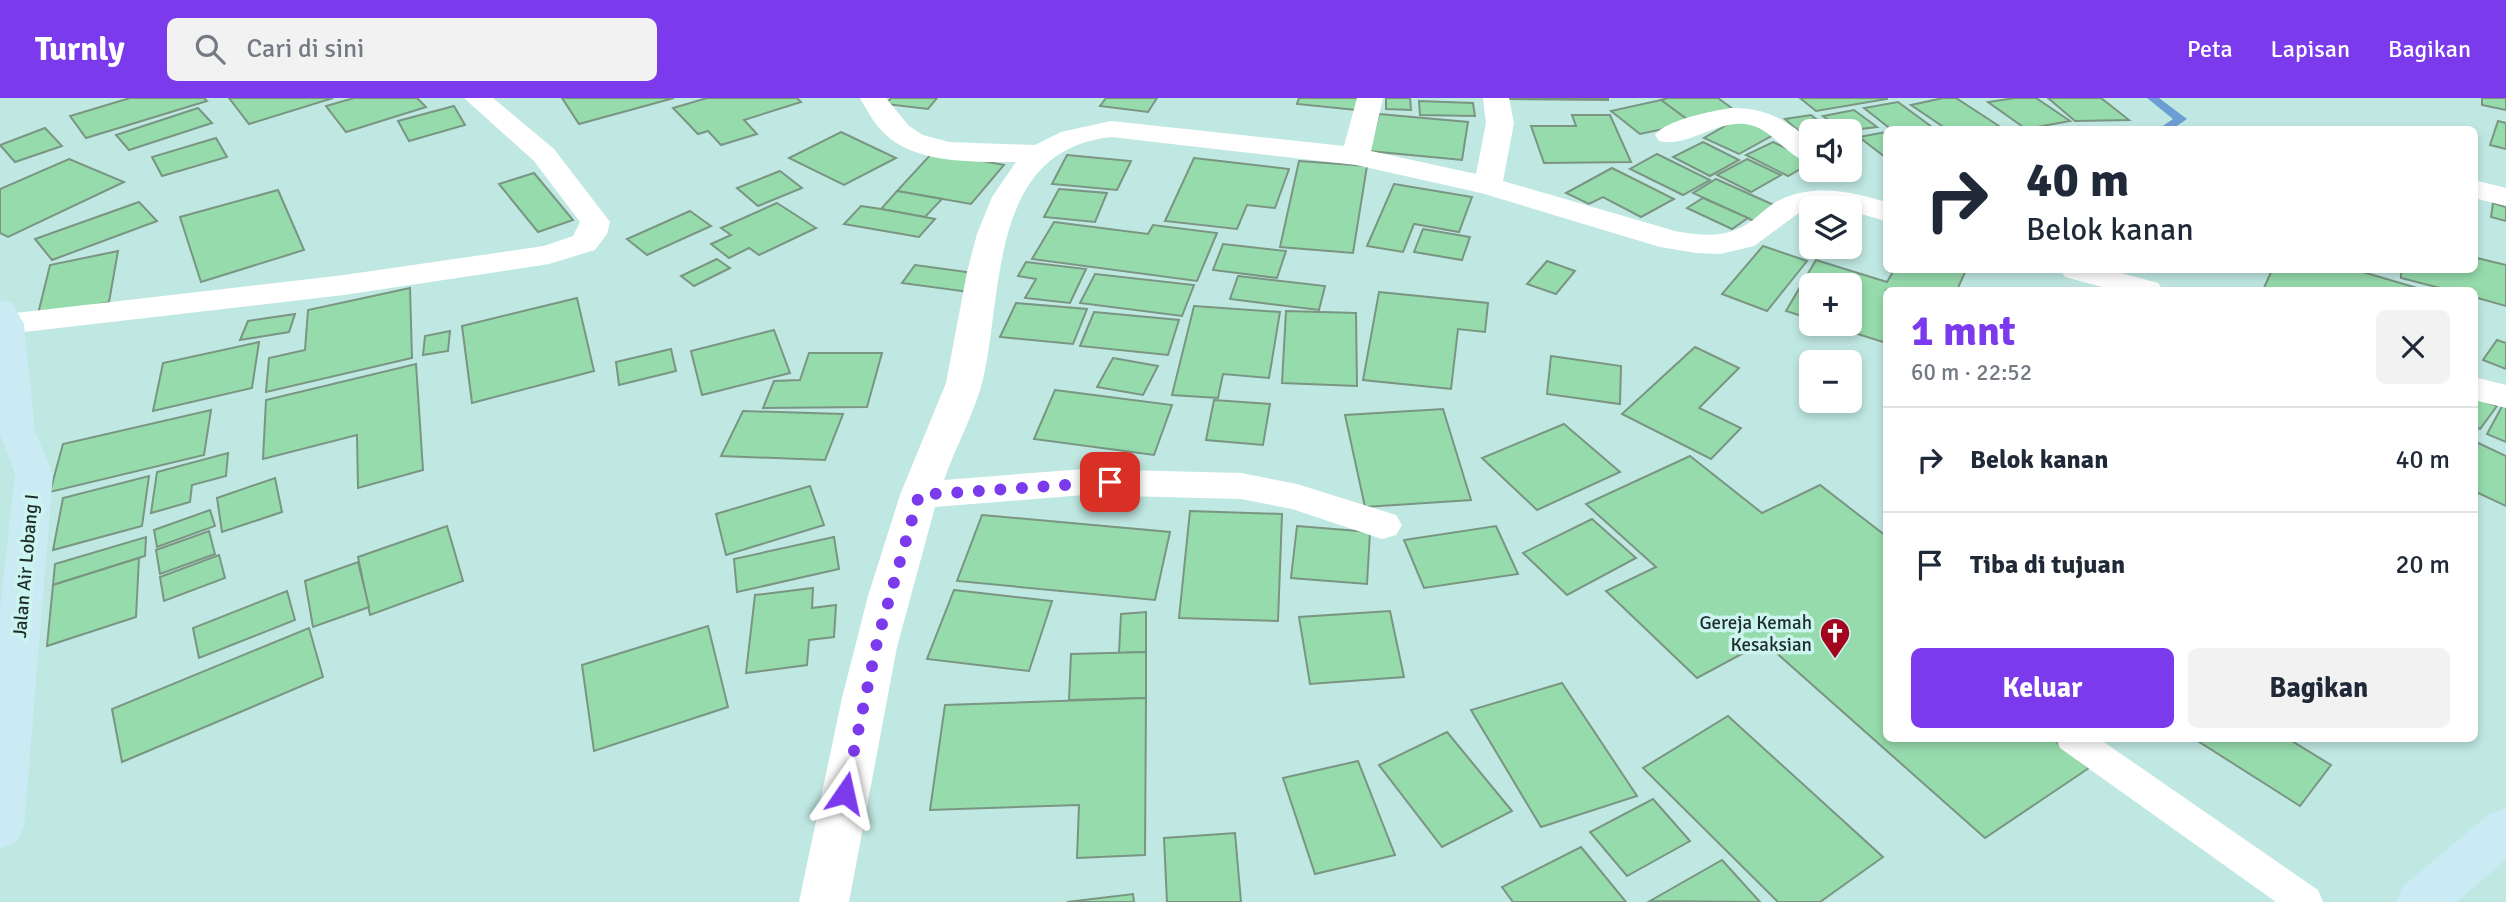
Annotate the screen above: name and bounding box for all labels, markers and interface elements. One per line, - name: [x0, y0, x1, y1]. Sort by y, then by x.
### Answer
- search box: [167, 18, 657, 81]
- text: Turnly: [35, 29, 125, 70]
- icon: search: [191, 30, 229, 68]
- text: Cari di sini: [247, 33, 364, 65]
- text: Peta: [2187, 34, 2233, 64]
- text: Lapisan: [2271, 34, 2350, 64]
- text: Bagikan: [2388, 34, 2471, 64]
- map controls: [1799, 119, 1862, 413]
- button: sound: [1799, 119, 1862, 182]
- text: 40 m: [2026, 150, 2129, 210]
- icon: right: [1911, 154, 2002, 245]
- button: layers: [1799, 196, 1862, 259]
- text: Belok kanan: [2026, 210, 2194, 249]
- button: +: [1799, 273, 1862, 336]
- text: 1 mnt: [1911, 306, 2016, 357]
- button: close: [2376, 310, 2450, 384]
- button: −: [1799, 350, 1862, 413]
- text: 60 m · 22:52: [1911, 358, 2032, 387]
- icon: right: [1911, 441, 1949, 479]
- text: Belok kanan: [1970, 444, 2108, 476]
- text: 40 m: [2395, 444, 2450, 476]
- pin: [1080, 452, 1140, 512]
- icon: arrive: [1091, 463, 1129, 501]
- street label: Jalan Air Lobang I: [8, 493, 44, 639]
- icon: arrive: [1911, 546, 1949, 584]
- text: Tiba di tujuan: [1970, 549, 2125, 581]
- text: 20 m: [2395, 549, 2450, 581]
- place label: Gereja Kemah Kesaksian: [1699, 611, 1812, 657]
- church icon: Gereja Kemah Kesaksian: [1818, 616, 1852, 660]
- button: Keluar: [1911, 648, 2174, 728]
- button: Bagikan: [2188, 648, 2450, 728]
- position arrow: [808, 756, 882, 830]

